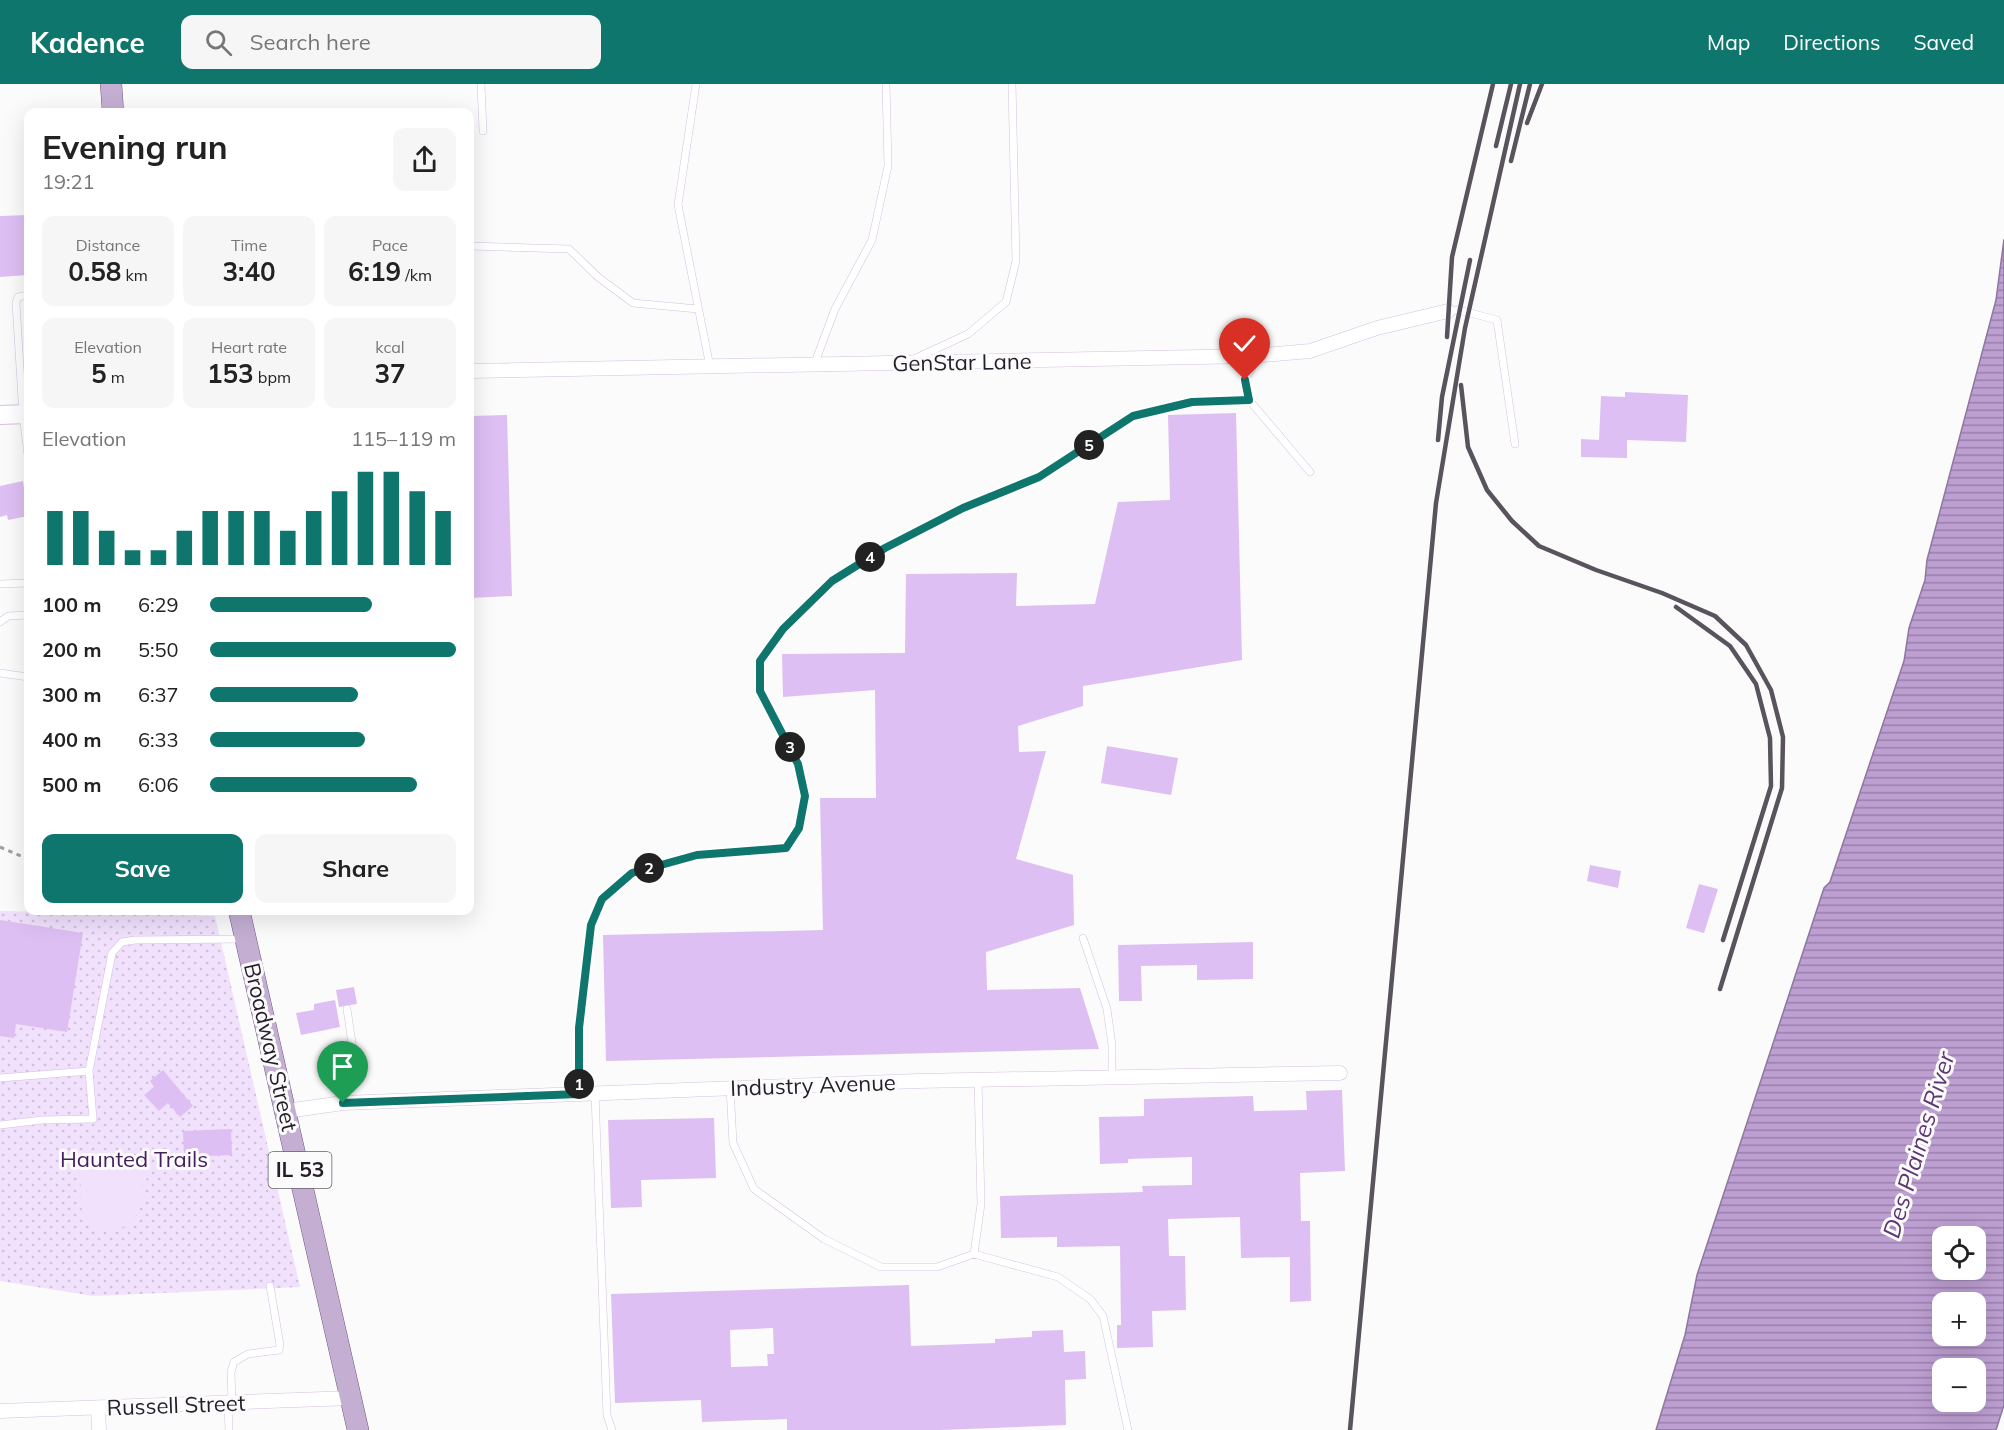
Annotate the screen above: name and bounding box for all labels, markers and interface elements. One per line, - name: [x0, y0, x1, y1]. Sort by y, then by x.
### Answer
- search box: [181, 15, 601, 69]
- text: Kadence: [30, 25, 145, 60]
- icon: search: [202, 26, 235, 59]
- text: Search here: [250, 28, 371, 56]
- text: Map: [1707, 29, 1750, 55]
- text: Directions: [1783, 29, 1880, 55]
- text: Saved: [1913, 29, 1974, 55]
- text: Evening run: [42, 126, 228, 167]
- button: share: [393, 128, 456, 191]
- text: 19:21: [42, 169, 95, 194]
- text: Distance: [76, 235, 140, 255]
- text: Time: [231, 235, 267, 255]
- text: Pace: [372, 235, 408, 255]
- text: 0.58: [68, 255, 121, 288]
- text: 3:40: [222, 255, 276, 288]
- text: 6:19: [348, 255, 401, 288]
- text: km: [121, 265, 148, 285]
- text: /km: [401, 265, 432, 285]
- pin: [1219, 318, 1270, 380]
- icon: check: [1228, 327, 1261, 360]
- text: Elevation: [74, 337, 142, 357]
- text: Heart rate: [211, 337, 287, 357]
- text: kcal: [375, 337, 405, 357]
- street label: GenStar Lane: [892, 347, 1032, 377]
- text: 5: [91, 357, 107, 390]
- text: 153: [207, 357, 254, 390]
- text: 37: [374, 357, 406, 390]
- text: m: [107, 367, 125, 387]
- text: bpm: [254, 367, 291, 387]
- text: Elevation: [42, 426, 127, 451]
- text: 115–119 m: [351, 426, 456, 451]
- pin: 5: [1074, 430, 1104, 460]
- text: 5: [1084, 435, 1094, 455]
- pin: 4: [855, 542, 885, 572]
- text: 4: [865, 547, 875, 567]
- text: 100 m: [42, 592, 101, 617]
- text: 6:29: [138, 592, 179, 617]
- text: 200 m: [42, 637, 101, 662]
- text: 5:50: [138, 637, 179, 662]
- text: 300 m: [42, 682, 101, 707]
- text: 6:37: [138, 682, 179, 707]
- text: 400 m: [42, 727, 101, 752]
- text: 6:33: [138, 727, 179, 752]
- pin: 3: [775, 732, 805, 762]
- text: 3: [785, 737, 795, 757]
- text: 500 m: [42, 772, 101, 797]
- text: 6:06: [138, 772, 179, 797]
- button: Save: [42, 834, 243, 903]
- button: Share: [255, 834, 456, 903]
- pin: 2: [634, 853, 664, 883]
- text: 2: [644, 858, 654, 878]
- street label: Broadway Street: [238, 960, 304, 1134]
- pin: [317, 1041, 368, 1103]
- water label: Des Plaines River: [1876, 1047, 1961, 1241]
- icon: arrive: [326, 1050, 359, 1083]
- street label: Industry Avenue: [730, 1068, 896, 1102]
- pin: 1: [564, 1069, 594, 1099]
- text: 1: [574, 1074, 584, 1094]
- park label: Haunted Trails: [60, 1145, 208, 1173]
- road number: IL 53: [268, 1152, 332, 1188]
- map controls: [1932, 1226, 1986, 1412]
- button: locate: [1932, 1226, 1986, 1280]
- button: +: [1932, 1292, 1986, 1346]
- button: −: [1932, 1358, 1986, 1412]
- street label: Russell Street: [106, 1389, 246, 1421]

